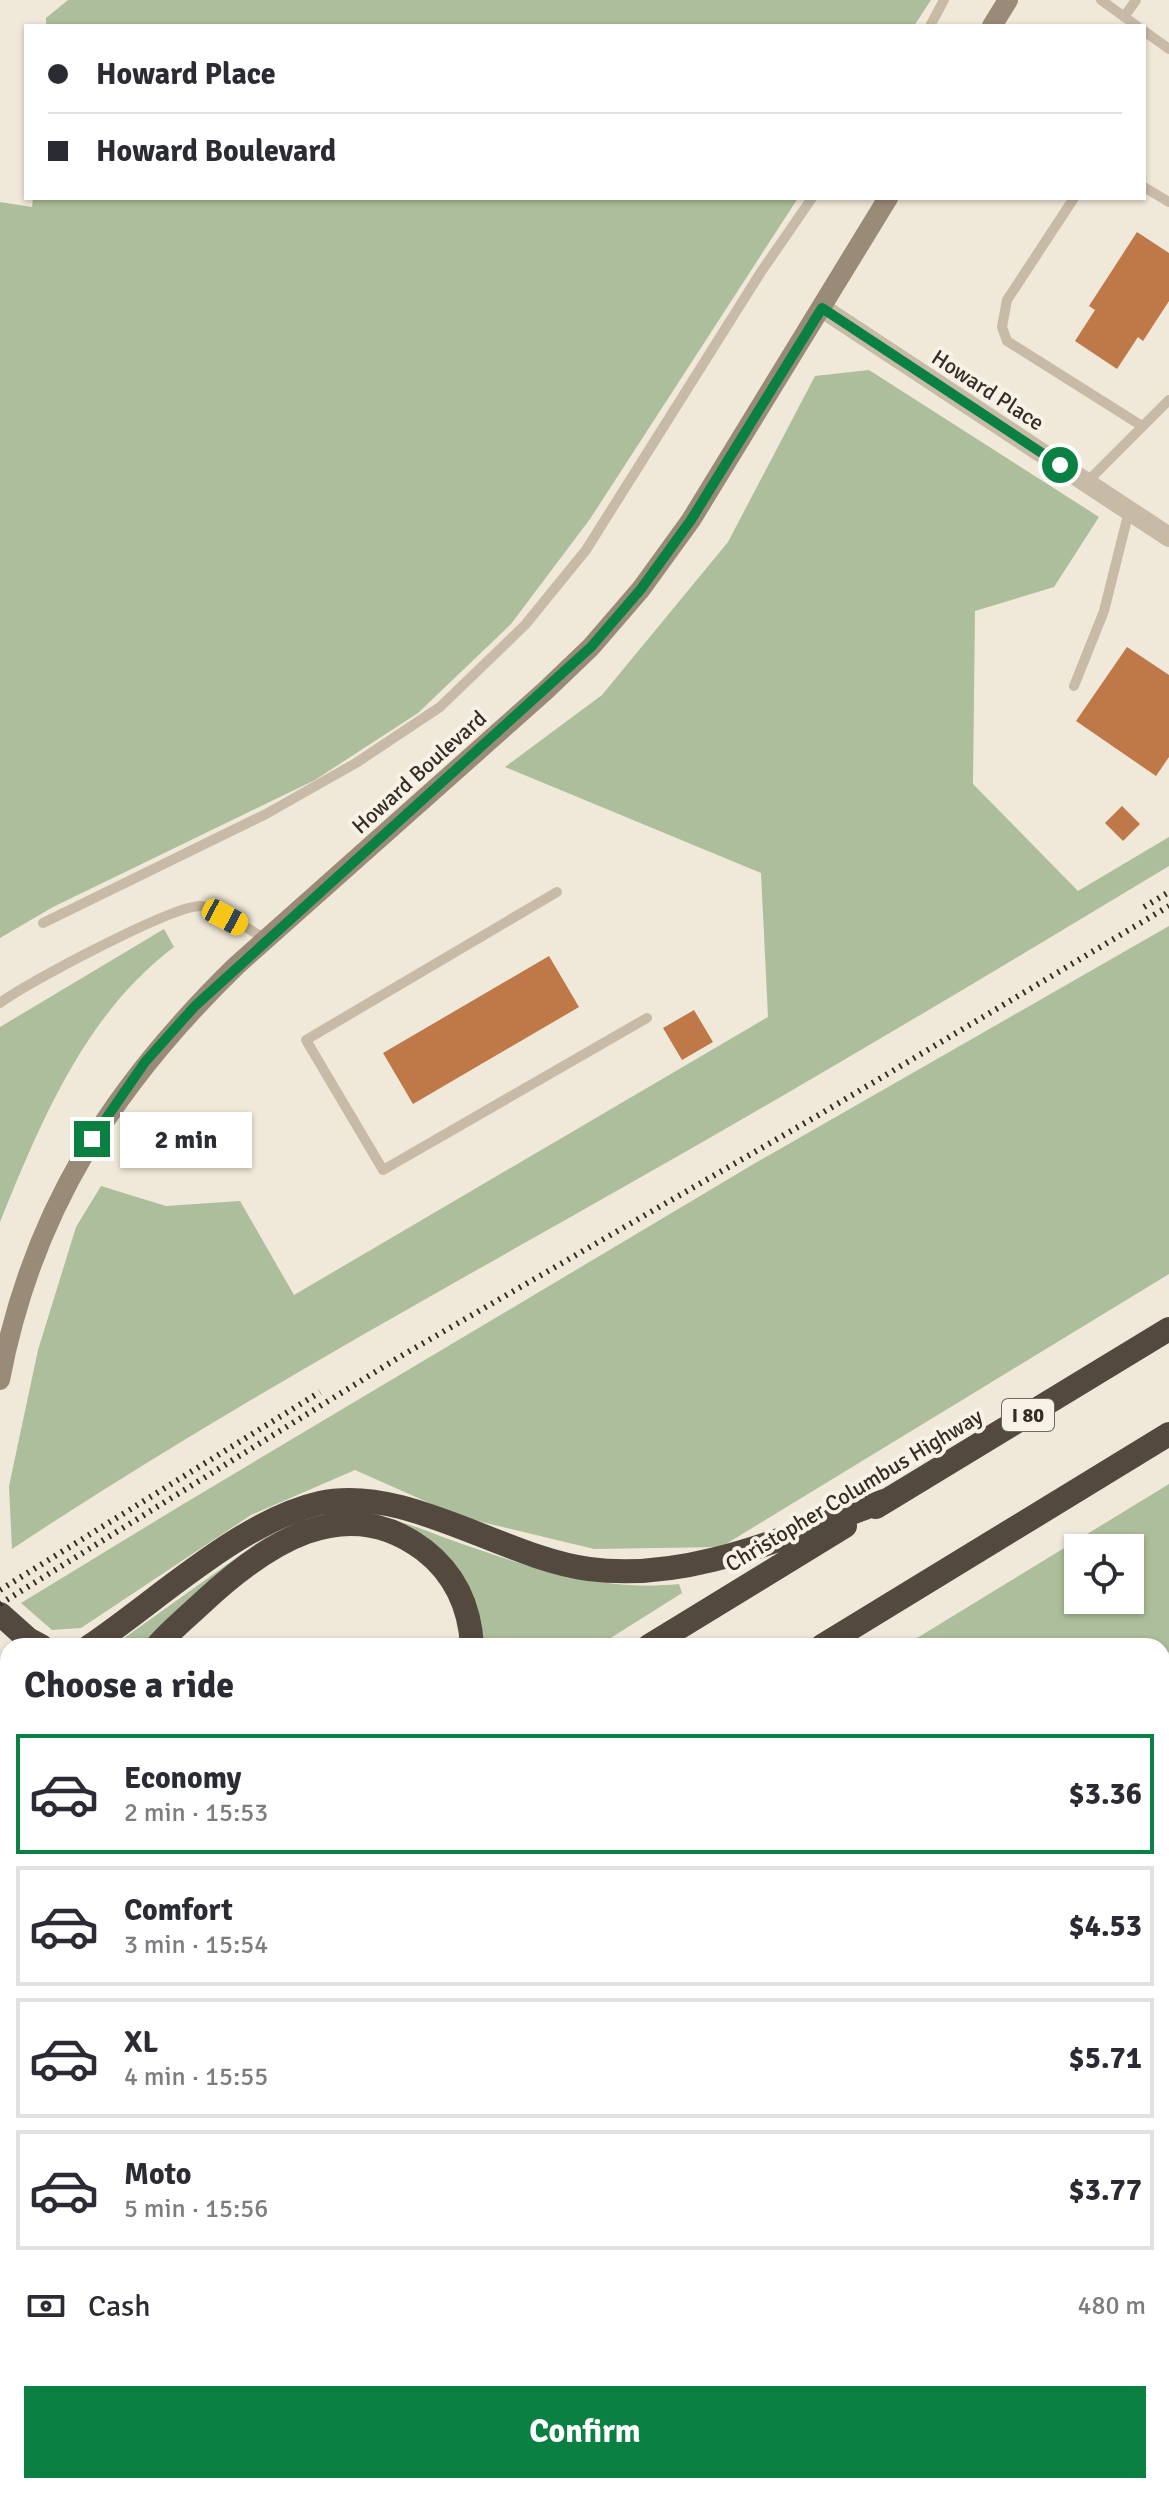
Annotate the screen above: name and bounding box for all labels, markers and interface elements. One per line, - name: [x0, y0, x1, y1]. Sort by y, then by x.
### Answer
- text: Howard Place: [96, 56, 276, 93]
- text: Howard Boulevard: [96, 133, 336, 170]
- street label: Howard Place: [927, 344, 1049, 436]
- route start: [1042, 447, 1078, 483]
- street label: Howard Boulevard: [346, 705, 492, 839]
- car: [198, 895, 252, 939]
- callout: 2 min: [120, 1111, 252, 1167]
- route end: [74, 1121, 110, 1157]
- text: 2 min: [155, 1124, 217, 1156]
- road number: I 80: [1002, 1399, 1054, 1431]
- street label: Christopher Columbus Highway: [721, 1402, 988, 1578]
- map controls: [1064, 1534, 1144, 1614]
- button: locate: [1064, 1534, 1144, 1614]
- text: Choose a ride: [24, 1663, 234, 1708]
- icon: car: [28, 1758, 100, 1830]
- text: Economy: [124, 1760, 241, 1797]
- text: $3.36: [1069, 1776, 1142, 1813]
- text: 2 min · 15:53: [124, 1797, 268, 1829]
- icon: car: [28, 1890, 100, 1962]
- text: Comfort: [124, 1892, 233, 1929]
- text: $4.53: [1069, 1908, 1142, 1945]
- text: 3 min · 15:54: [124, 1929, 268, 1961]
- icon: car: [28, 2022, 100, 2094]
- text: XL: [124, 2024, 158, 2061]
- text: $5.71: [1069, 2040, 1142, 2077]
- text: 4 min · 15:55: [124, 2061, 268, 2093]
- icon: car: [28, 2154, 100, 2226]
- text: Moto: [124, 2156, 191, 2193]
- text: $3.77: [1069, 2172, 1142, 2209]
- text: 5 min · 15:56: [124, 2193, 268, 2225]
- icon: cash: [24, 2284, 68, 2328]
- text: Cash: [88, 2288, 151, 2325]
- text: 480 m: [1077, 2290, 1146, 2322]
- button: Confirm: [24, 2386, 1146, 2478]

